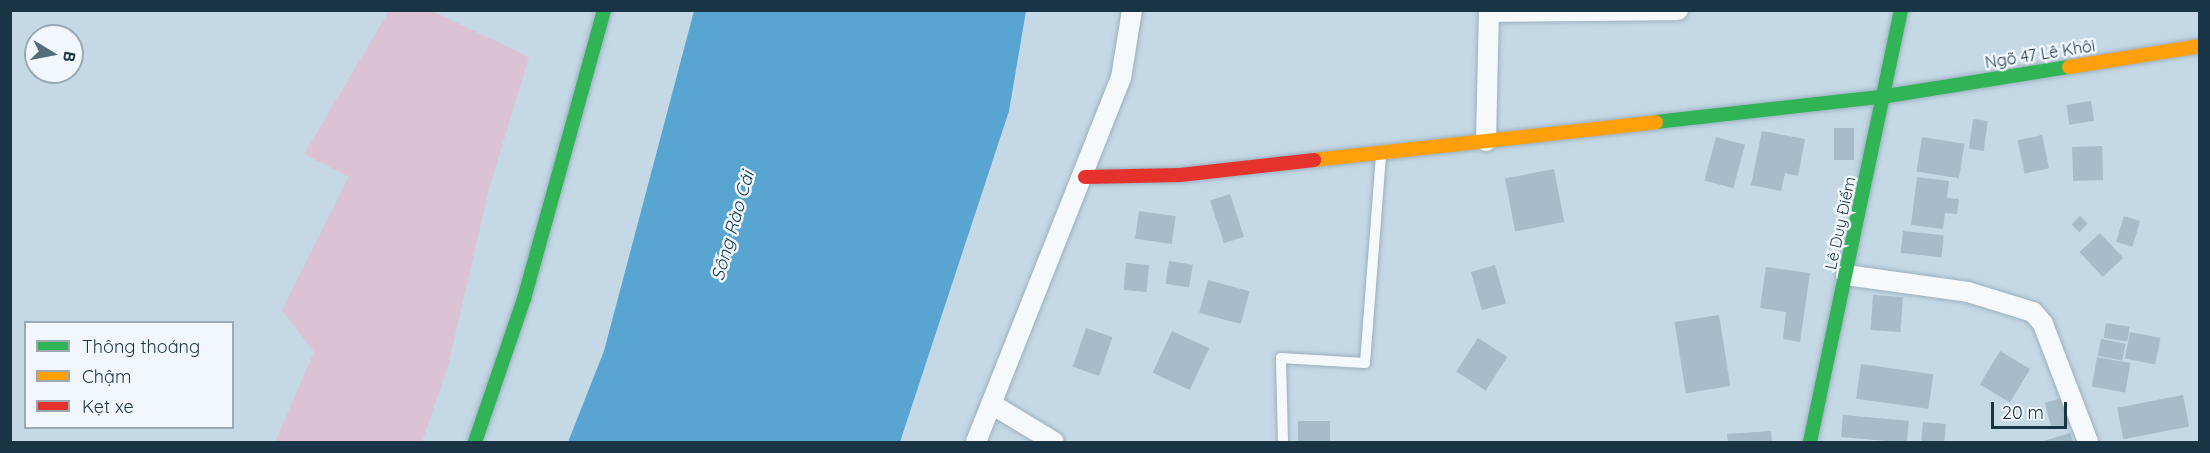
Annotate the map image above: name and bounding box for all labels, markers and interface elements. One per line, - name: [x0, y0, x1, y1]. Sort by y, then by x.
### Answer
- north arrow: [24, 24, 84, 84]
- street label: Ngõ 47 Lê Khôi: [1984, 36, 2096, 72]
- text: B: [59, 50, 81, 64]
- water label: Sông Rào Cái: [707, 169, 759, 283]
- street label: Lê Duy Điếm: [1821, 175, 1859, 271]
- legend: [24, 321, 234, 429]
- text: Thông thoáng: [82, 335, 200, 358]
- text: Chậm: [82, 365, 131, 388]
- scale bar: [1994, 390, 2070, 428]
- text: Kẹt xe: [82, 395, 134, 418]
- text: 20 m: [2002, 401, 2044, 424]

